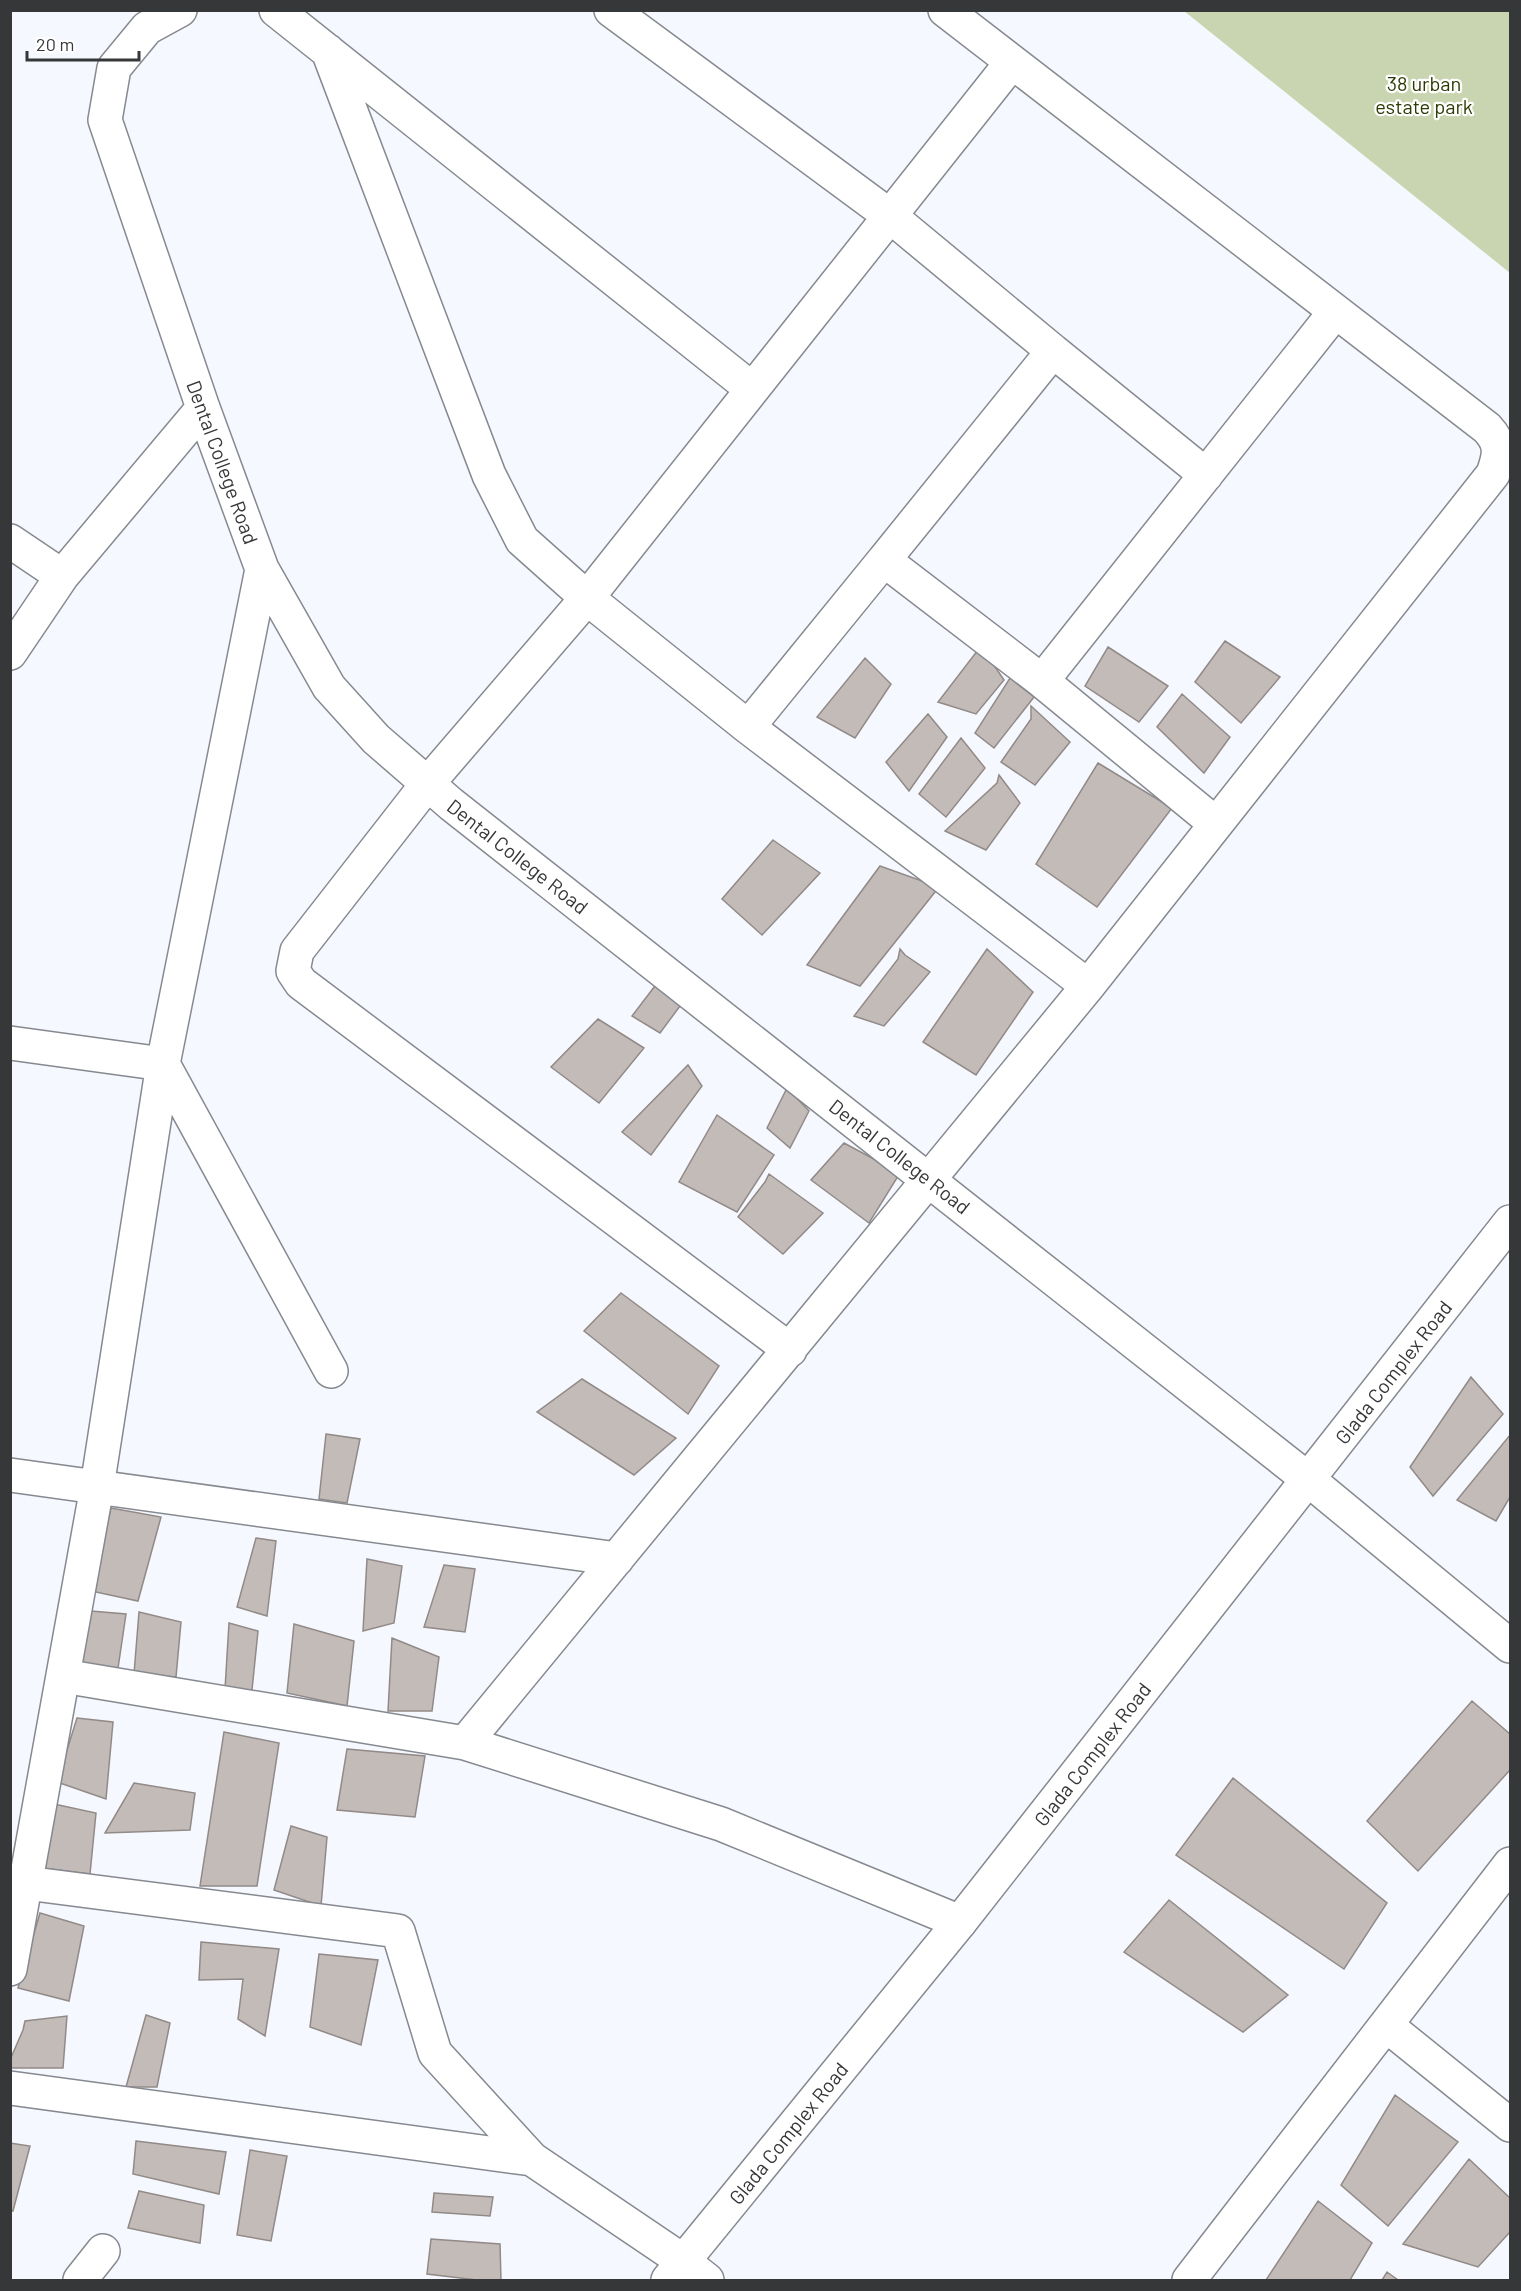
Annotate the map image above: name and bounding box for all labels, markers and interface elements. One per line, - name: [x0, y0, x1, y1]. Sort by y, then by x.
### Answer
- scale bar: [27, 24, 140, 62]
- text: 20 m: [36, 33, 74, 55]
- park label: 38 urban estate park: [1375, 71, 1473, 118]
- street label: Dental College Road: [182, 377, 264, 547]
- street label: Dental College Road: [443, 793, 593, 919]
- street label: Dental College Road: [825, 1093, 975, 1219]
- street label: Glada Complex Road: [1330, 1295, 1456, 1449]
- street label: Glada Complex Road: [1029, 1677, 1155, 1831]
- street label: Glada Complex Road: [723, 2057, 853, 2209]

